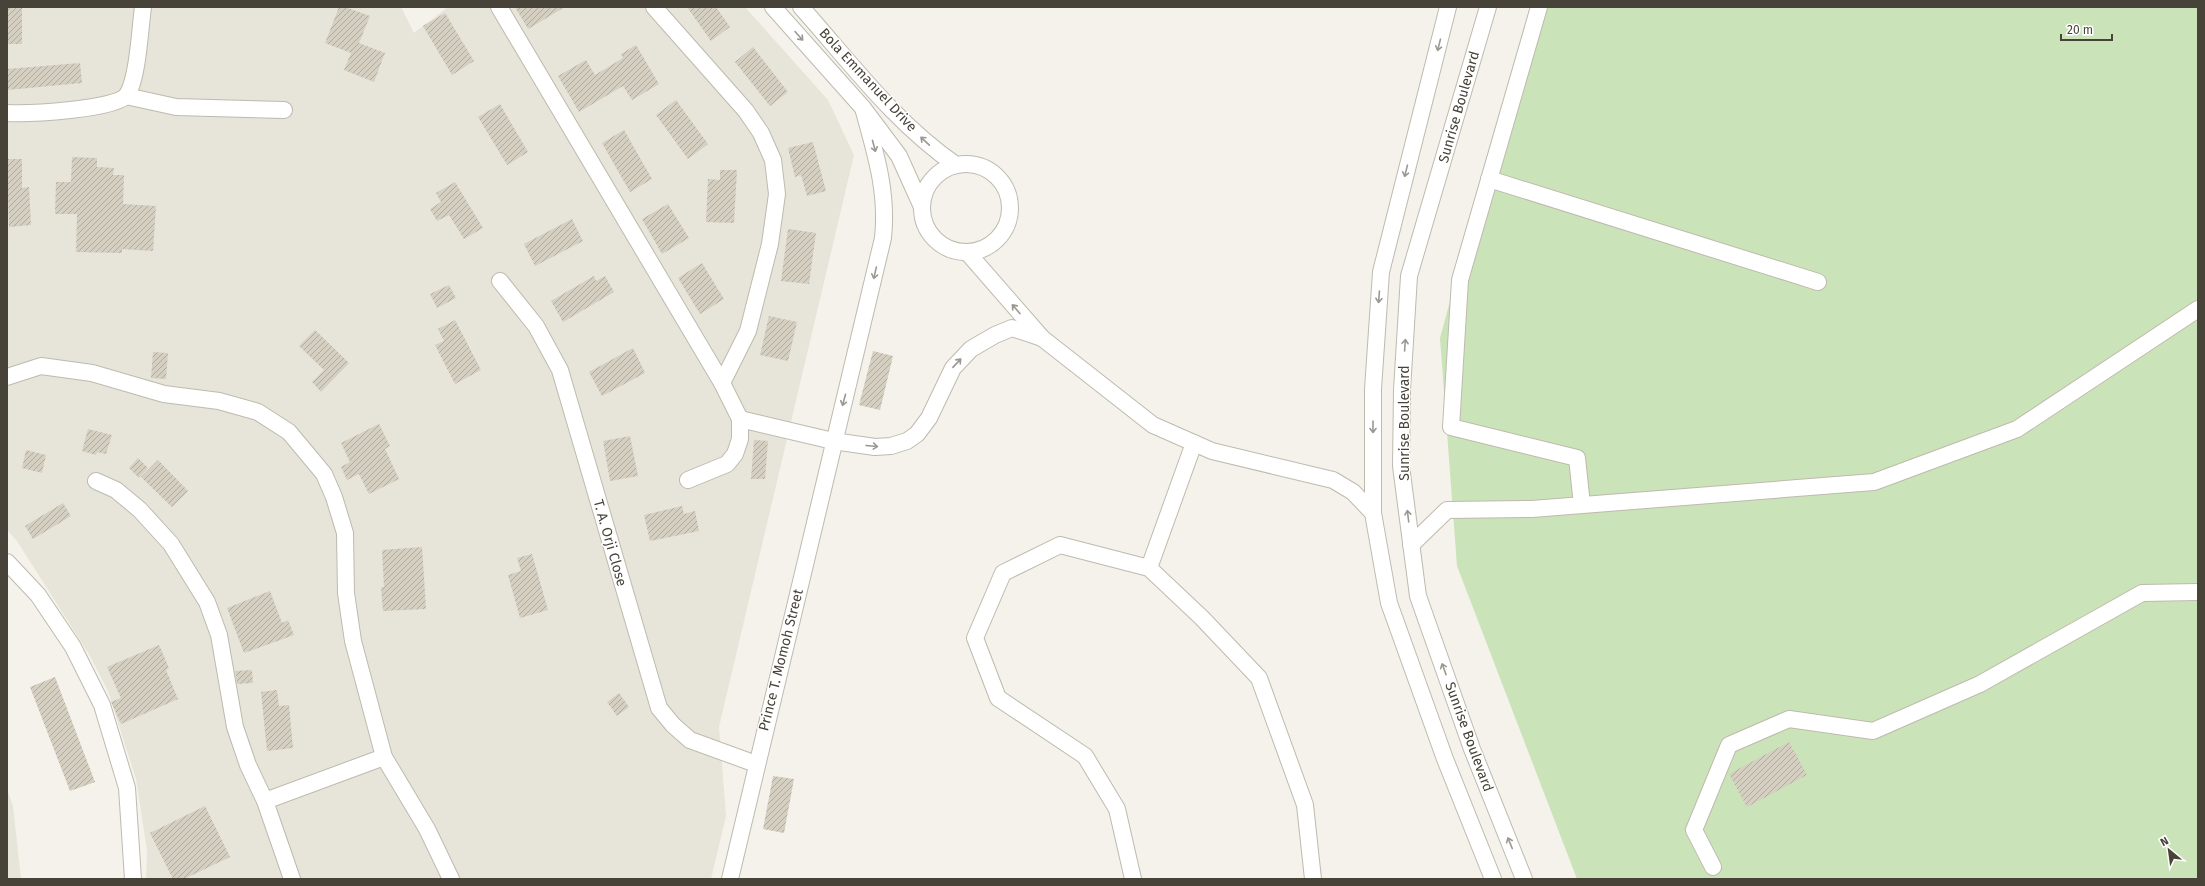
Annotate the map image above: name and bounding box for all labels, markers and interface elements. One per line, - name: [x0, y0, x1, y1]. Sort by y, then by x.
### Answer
- scale bar: [2061, 16, 2112, 42]
- text: 20 m: [2067, 23, 2093, 37]
- street label: Bola Emmanuel Drive: [816, 25, 920, 135]
- one-way arrow: [795, 31, 804, 41]
- one-way arrow: [1434, 38, 1442, 51]
- street label: Sunrise Boulevard: [1435, 49, 1483, 165]
- one-way arrow: [920, 136, 930, 146]
- one-way arrow: [870, 139, 878, 152]
- one-way arrow: [1402, 164, 1410, 177]
- one-way arrow: [871, 267, 878, 280]
- one-way arrow: [1375, 290, 1382, 303]
- one-way arrow: [1012, 303, 1021, 314]
- one-way arrow: [1402, 339, 1409, 352]
- one-way arrow: [952, 358, 962, 368]
- street label: Sunrise Boulevard: [1396, 365, 1413, 481]
- one-way arrow: [840, 393, 848, 406]
- one-way arrow: [1369, 420, 1377, 433]
- one-way arrow: [865, 442, 878, 450]
- street label: T. A. Orji Close: [590, 498, 630, 588]
- one-way arrow: [1404, 510, 1411, 523]
- street label: Prince T. Momoh Street: [755, 586, 807, 733]
- one-way arrow: [1439, 663, 1447, 675]
- street label: Sunrise Boulevard: [1441, 680, 1497, 794]
- north arrow: [2149, 830, 2189, 870]
- text: N: [2158, 834, 2171, 849]
- one-way arrow: [1505, 837, 1513, 849]

